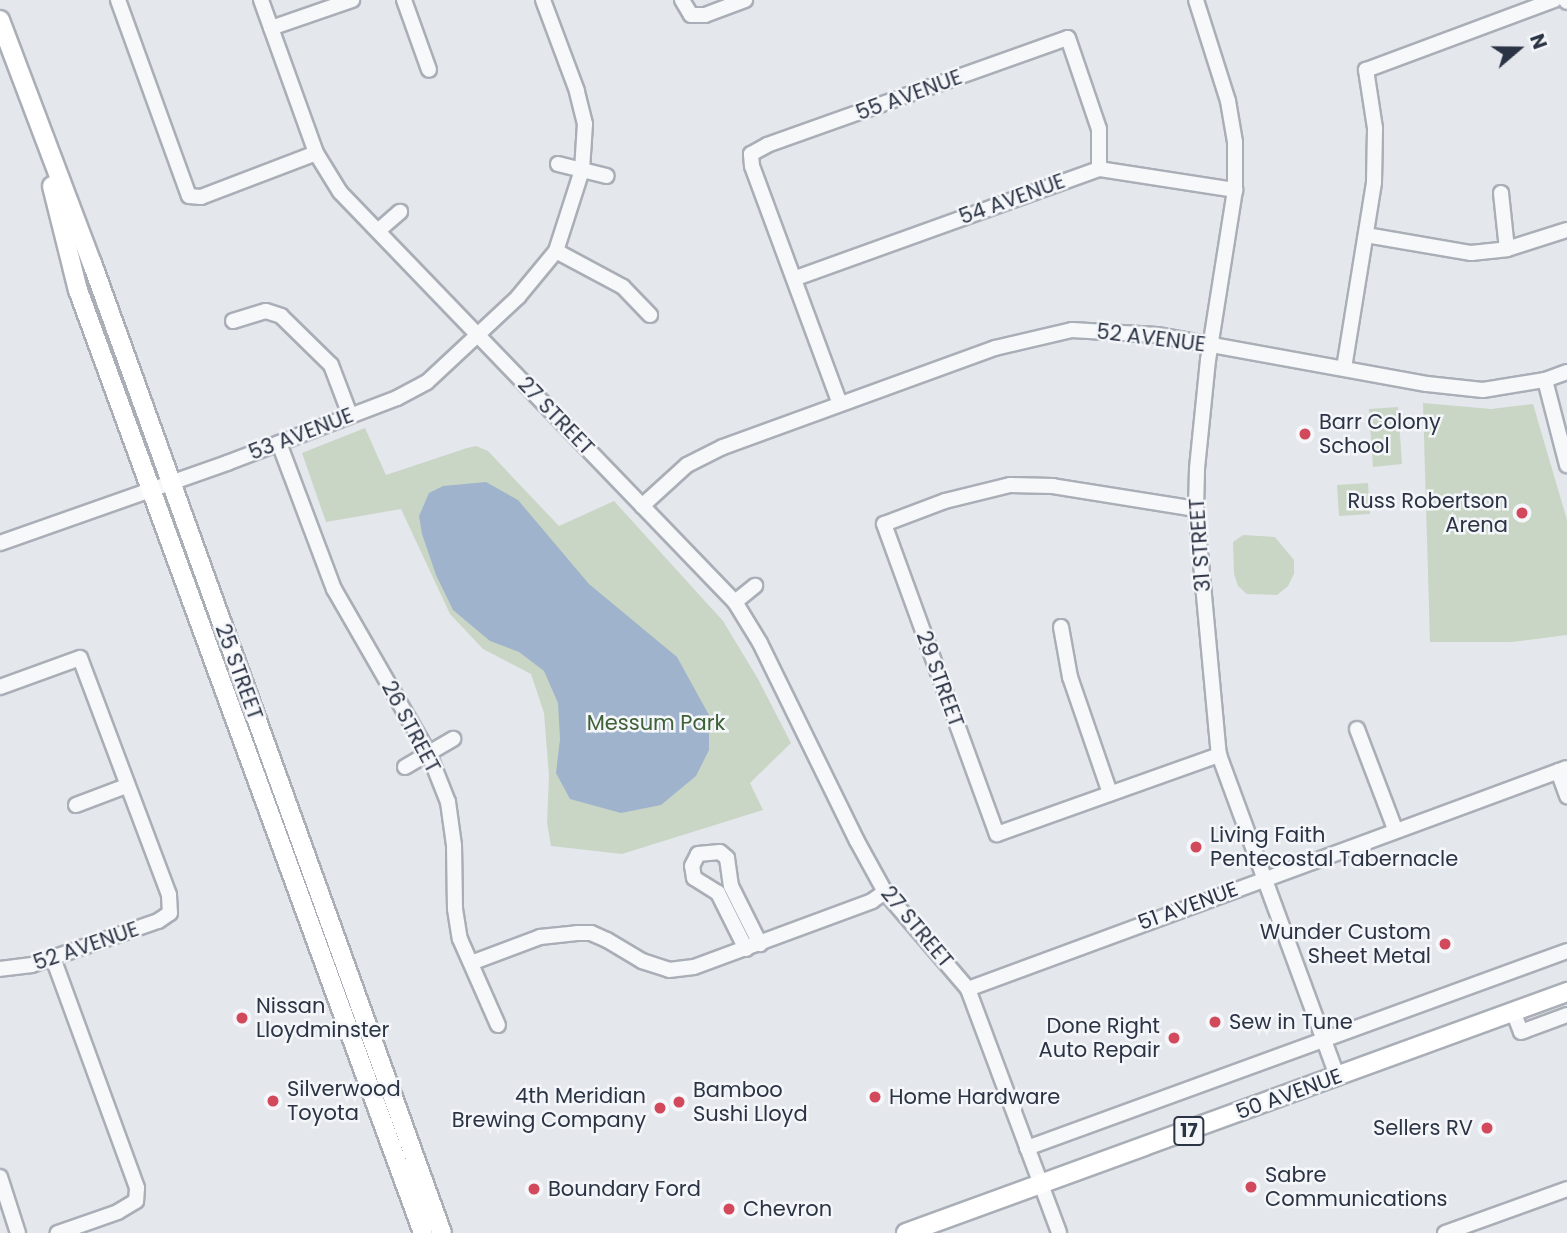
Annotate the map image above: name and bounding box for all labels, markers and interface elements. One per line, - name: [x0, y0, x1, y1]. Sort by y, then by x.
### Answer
- north arrow: [1483, 14, 1553, 84]
- text: N: [1523, 30, 1553, 53]
- street label: 55 AVENUE: [853, 64, 965, 126]
- street label: 54 AVENUE: [956, 168, 1068, 230]
- street label: 52 AVENUE: [1095, 319, 1207, 357]
- street label: 27 STREET: [513, 372, 599, 460]
- street label: 53 AVENUE: [245, 403, 357, 465]
- place label: Barr Colony School: [1319, 409, 1441, 459]
- marker: Barr Colony School: [1297, 426, 1313, 442]
- place label: Russ Robertson Arena: [1348, 488, 1508, 538]
- street label: 31 STREET: [1184, 497, 1216, 593]
- marker: Russ Robertson Arena: [1514, 505, 1530, 521]
- street label: 25 STREET: [210, 621, 268, 723]
- street label: 29 STREET: [911, 628, 969, 730]
- street label: 26 STREET: [376, 677, 446, 777]
- park label: Messum Park: [587, 710, 725, 736]
- place label: Living Faith Pentecostal Tabernacle: [1210, 822, 1458, 872]
- marker: Living Faith Pentecostal Tabernacle: [1188, 839, 1204, 855]
- street label: 51 AVENUE: [1135, 876, 1241, 936]
- street label: 27 STREET: [876, 881, 958, 973]
- street label: 52 AVENUE: [30, 916, 142, 976]
- place label: Wunder Custom Sheet Metal: [1260, 919, 1431, 969]
- marker: Wunder Custom Sheet Metal: [1437, 936, 1453, 952]
- place label: Nissan Lloydminster: [256, 993, 389, 1043]
- place label: Sew in Tune: [1229, 1009, 1353, 1035]
- marker: Nissan Lloydminster: [234, 1010, 250, 1026]
- place label: Done Right Auto Repair: [1039, 1013, 1160, 1063]
- marker: Sew in Tune: [1207, 1014, 1223, 1030]
- marker: Done Right Auto Repair: [1166, 1030, 1182, 1046]
- street label: 50 AVENUE: [1233, 1063, 1345, 1125]
- place label: Silverwood Toyota: [287, 1076, 401, 1126]
- place label: Bamboo Sushi Lloyd: [693, 1077, 808, 1127]
- place label: 4th Meridian Brewing Company: [452, 1083, 646, 1133]
- place label: Home Hardware: [889, 1084, 1060, 1110]
- marker: Home Hardware: [867, 1089, 883, 1105]
- marker: Silverwood Toyota: [265, 1093, 281, 1109]
- marker: Bamboo Sushi Lloyd: [671, 1094, 687, 1110]
- marker: 4th Meridian Brewing Company: [652, 1100, 668, 1116]
- place label: Sellers RV: [1373, 1115, 1473, 1141]
- road number: 17: [1173, 1116, 1205, 1147]
- marker: Sellers RV: [1479, 1120, 1495, 1136]
- place label: Sabre Communications: [1265, 1162, 1448, 1212]
- place label: Boundary Ford: [548, 1176, 701, 1202]
- marker: Sabre Communications: [1243, 1179, 1259, 1195]
- marker: Boundary Ford: [526, 1181, 542, 1197]
- place label: Chevron: [743, 1196, 832, 1222]
- marker: Chevron: [721, 1201, 737, 1217]

